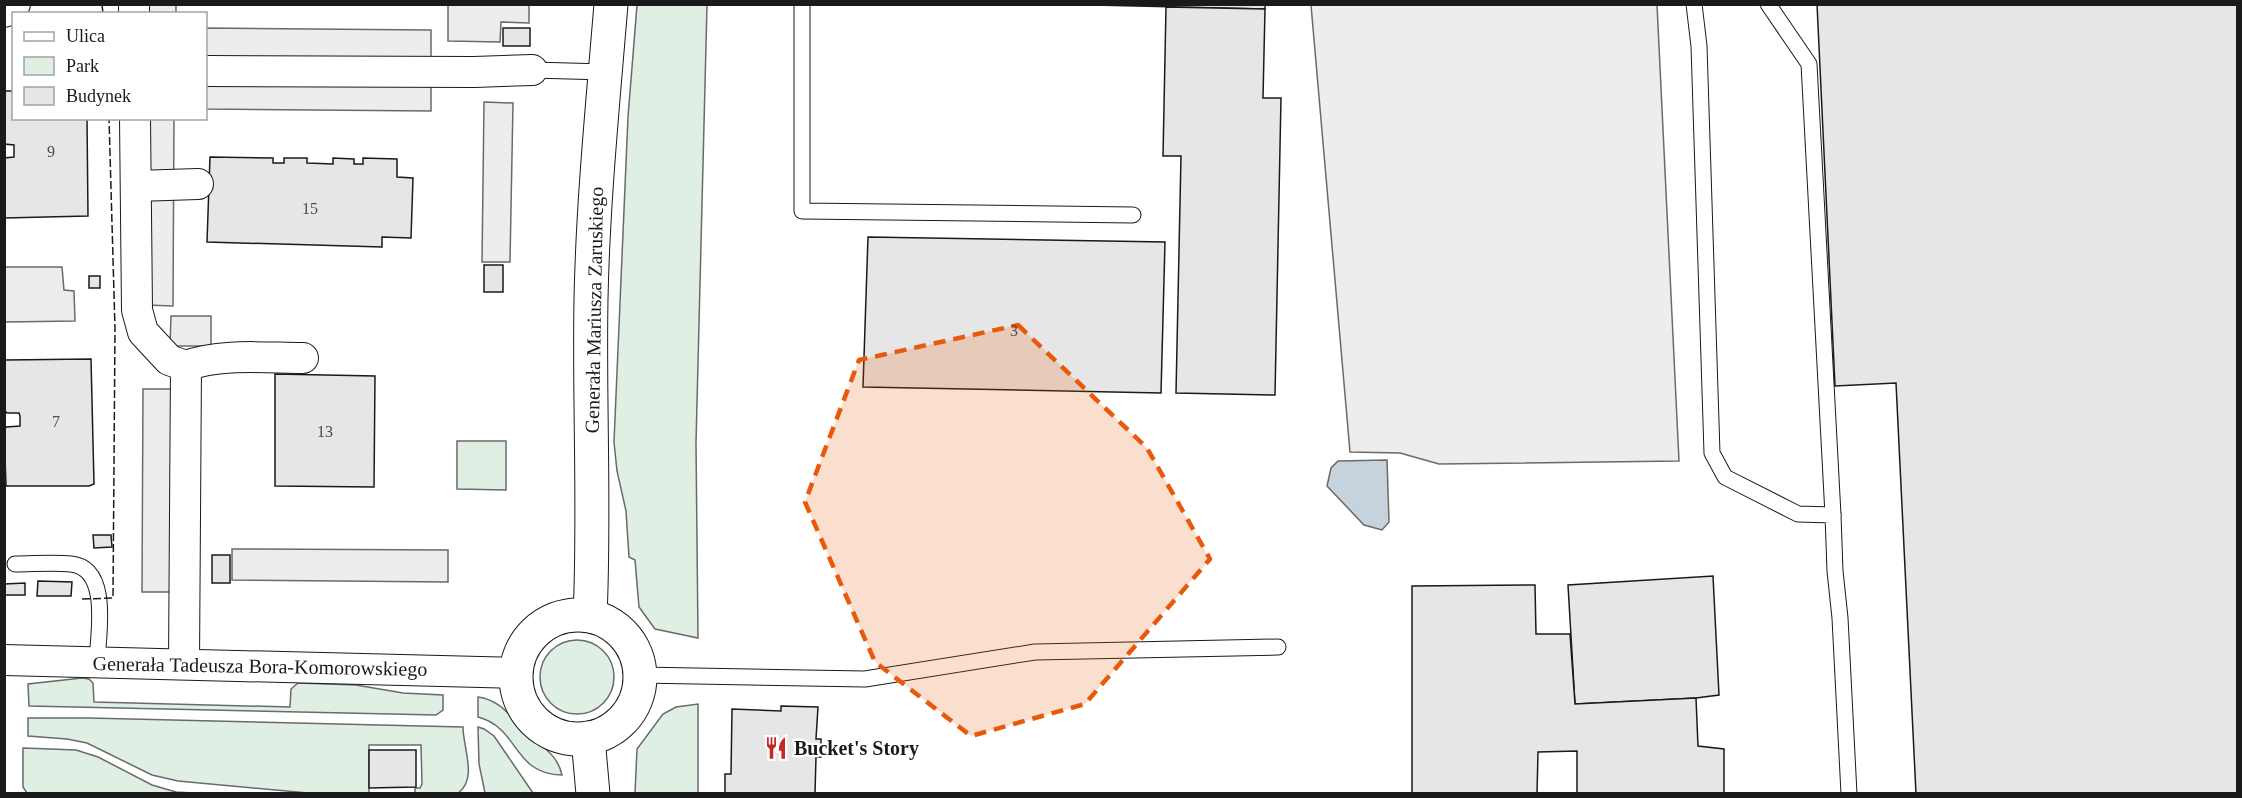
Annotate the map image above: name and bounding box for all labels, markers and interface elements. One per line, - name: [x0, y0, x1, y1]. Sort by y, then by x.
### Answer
- legend: [12, 12, 207, 120]
- text: Ulica: [66, 26, 105, 46]
- text: Park: [66, 56, 99, 76]
- text: Budynek: [66, 86, 131, 106]
- house number: 9: [47, 143, 55, 160]
- street label: Generała Mariusza Zaruskiego: [581, 187, 608, 433]
- house number: 15: [302, 200, 318, 217]
- house number: 3: [1010, 322, 1018, 339]
- house number: 7: [52, 413, 60, 430]
- house number: 13: [317, 423, 333, 440]
- street label: Generała Tadeusza Bora-Komorowskiego: [92, 652, 428, 681]
- restaurant icon: Bucket's Story: [763, 735, 789, 761]
- place label: Bucket's Story: [794, 737, 919, 760]

